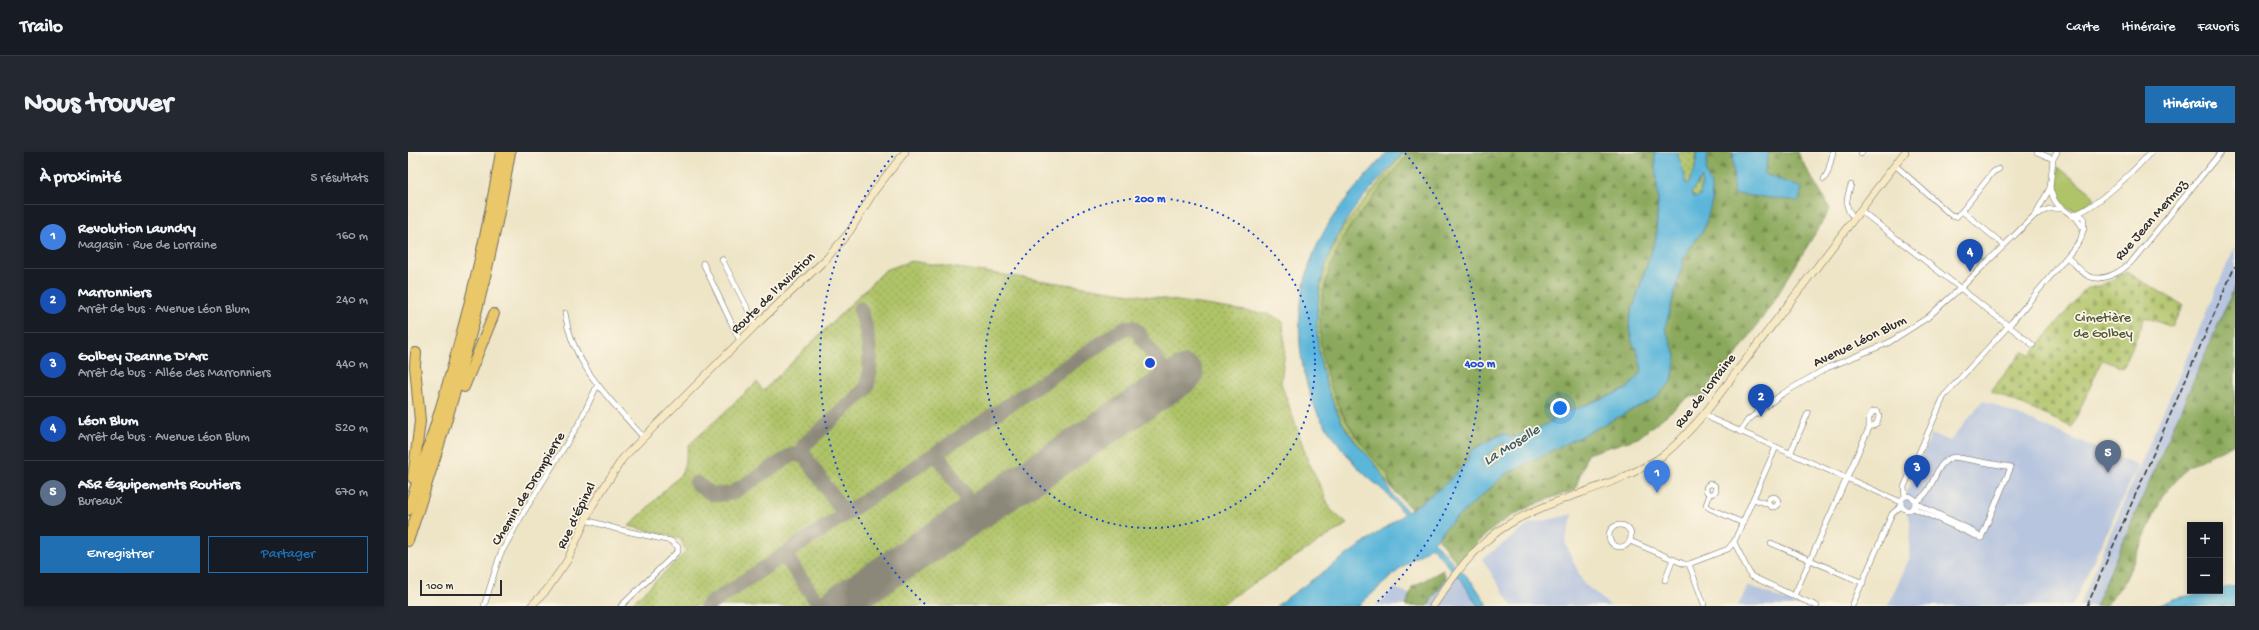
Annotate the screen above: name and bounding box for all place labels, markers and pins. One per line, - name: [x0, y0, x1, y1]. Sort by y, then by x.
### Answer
- pin: 4: [1957, 239, 1983, 272]
- centre of rings: [1143, 356, 1157, 370]
- pin: 2: [1748, 384, 1774, 417]
- pin: 5: [2095, 440, 2121, 473]
- pin: 3: [1904, 455, 1930, 488]
- pin: 1: [1644, 460, 1670, 493]

